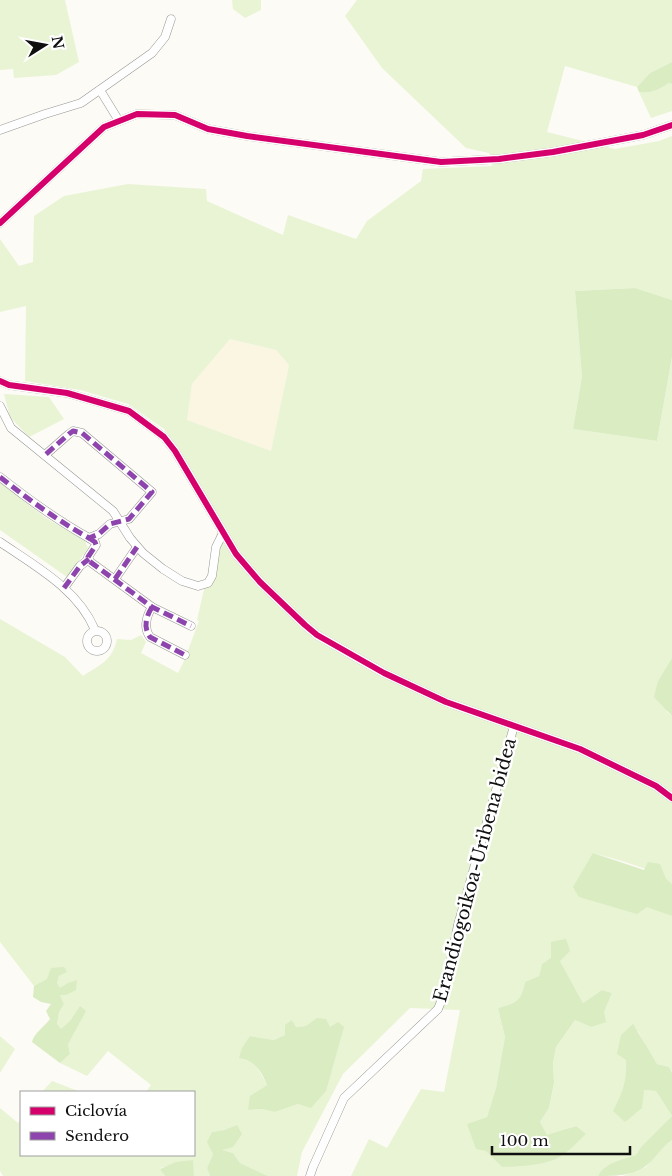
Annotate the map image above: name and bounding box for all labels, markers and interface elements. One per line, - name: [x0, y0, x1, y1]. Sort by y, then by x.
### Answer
- north arrow: [20, 20, 70, 70]
- text: N: [48, 34, 68, 51]
- street label: Erandiogoikoa-Uribena bidea: [429, 736, 521, 1004]
- legend: [20, 1091, 195, 1156]
- text: Ciclovía: [65, 1101, 128, 1120]
- scale bar: [492, 1124, 630, 1156]
- text: Sendero: [65, 1126, 129, 1145]
- text: 100 m: [500, 1131, 549, 1150]

